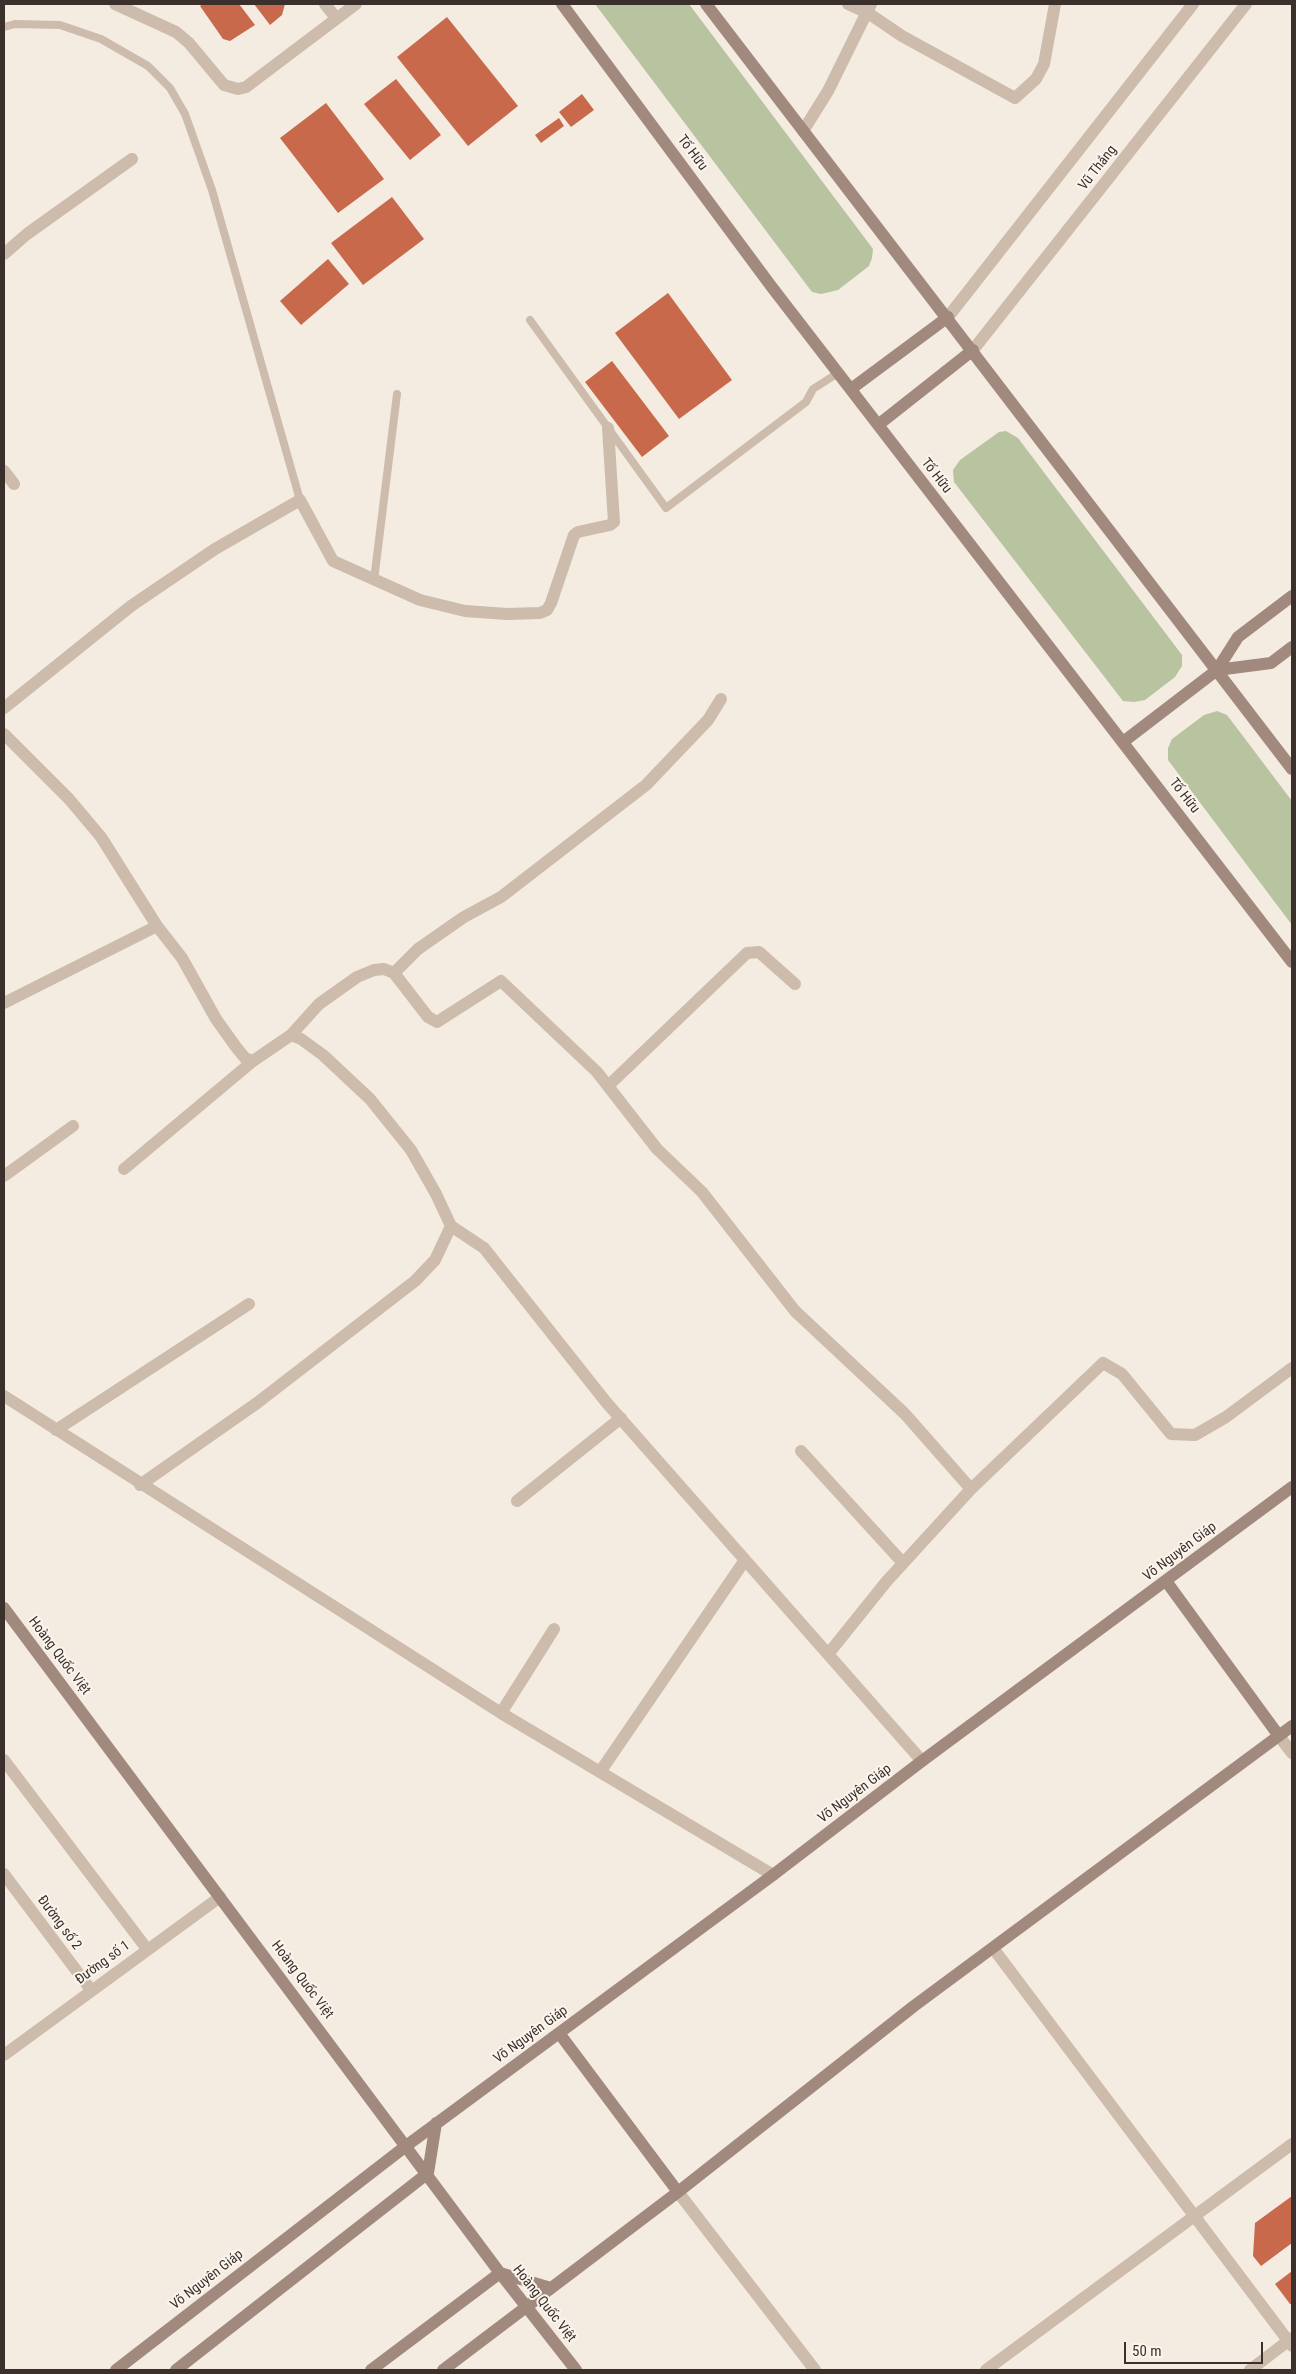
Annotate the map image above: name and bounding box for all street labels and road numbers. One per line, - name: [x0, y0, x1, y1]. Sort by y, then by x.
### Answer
- street label: Tố Hữu: [673, 132, 711, 174]
- street label: Vũ Thắng: [1075, 142, 1121, 194]
- street label: Tố Hữu: [917, 455, 955, 497]
- street label: Tố Hữu: [1165, 775, 1203, 817]
- street label: Võ Nguyên Giáp: [1140, 1519, 1220, 1585]
- street label: Hoàng Quốc Việt: [24, 1614, 94, 1698]
- street label: Võ Nguyên Giáp: [815, 1761, 895, 1827]
- street label: Đường số 2: [33, 1893, 85, 1953]
- street label: Đường số 1: [72, 1938, 134, 1988]
- street label: Hoàng Quốc Việt: [267, 1938, 337, 2022]
- street label: Võ Nguyên Giáp: [491, 2002, 571, 2068]
- street label: Võ Nguyên Giáp: [167, 2246, 247, 2314]
- street label: Hoàng Quốc Việt: [509, 2262, 579, 2346]

